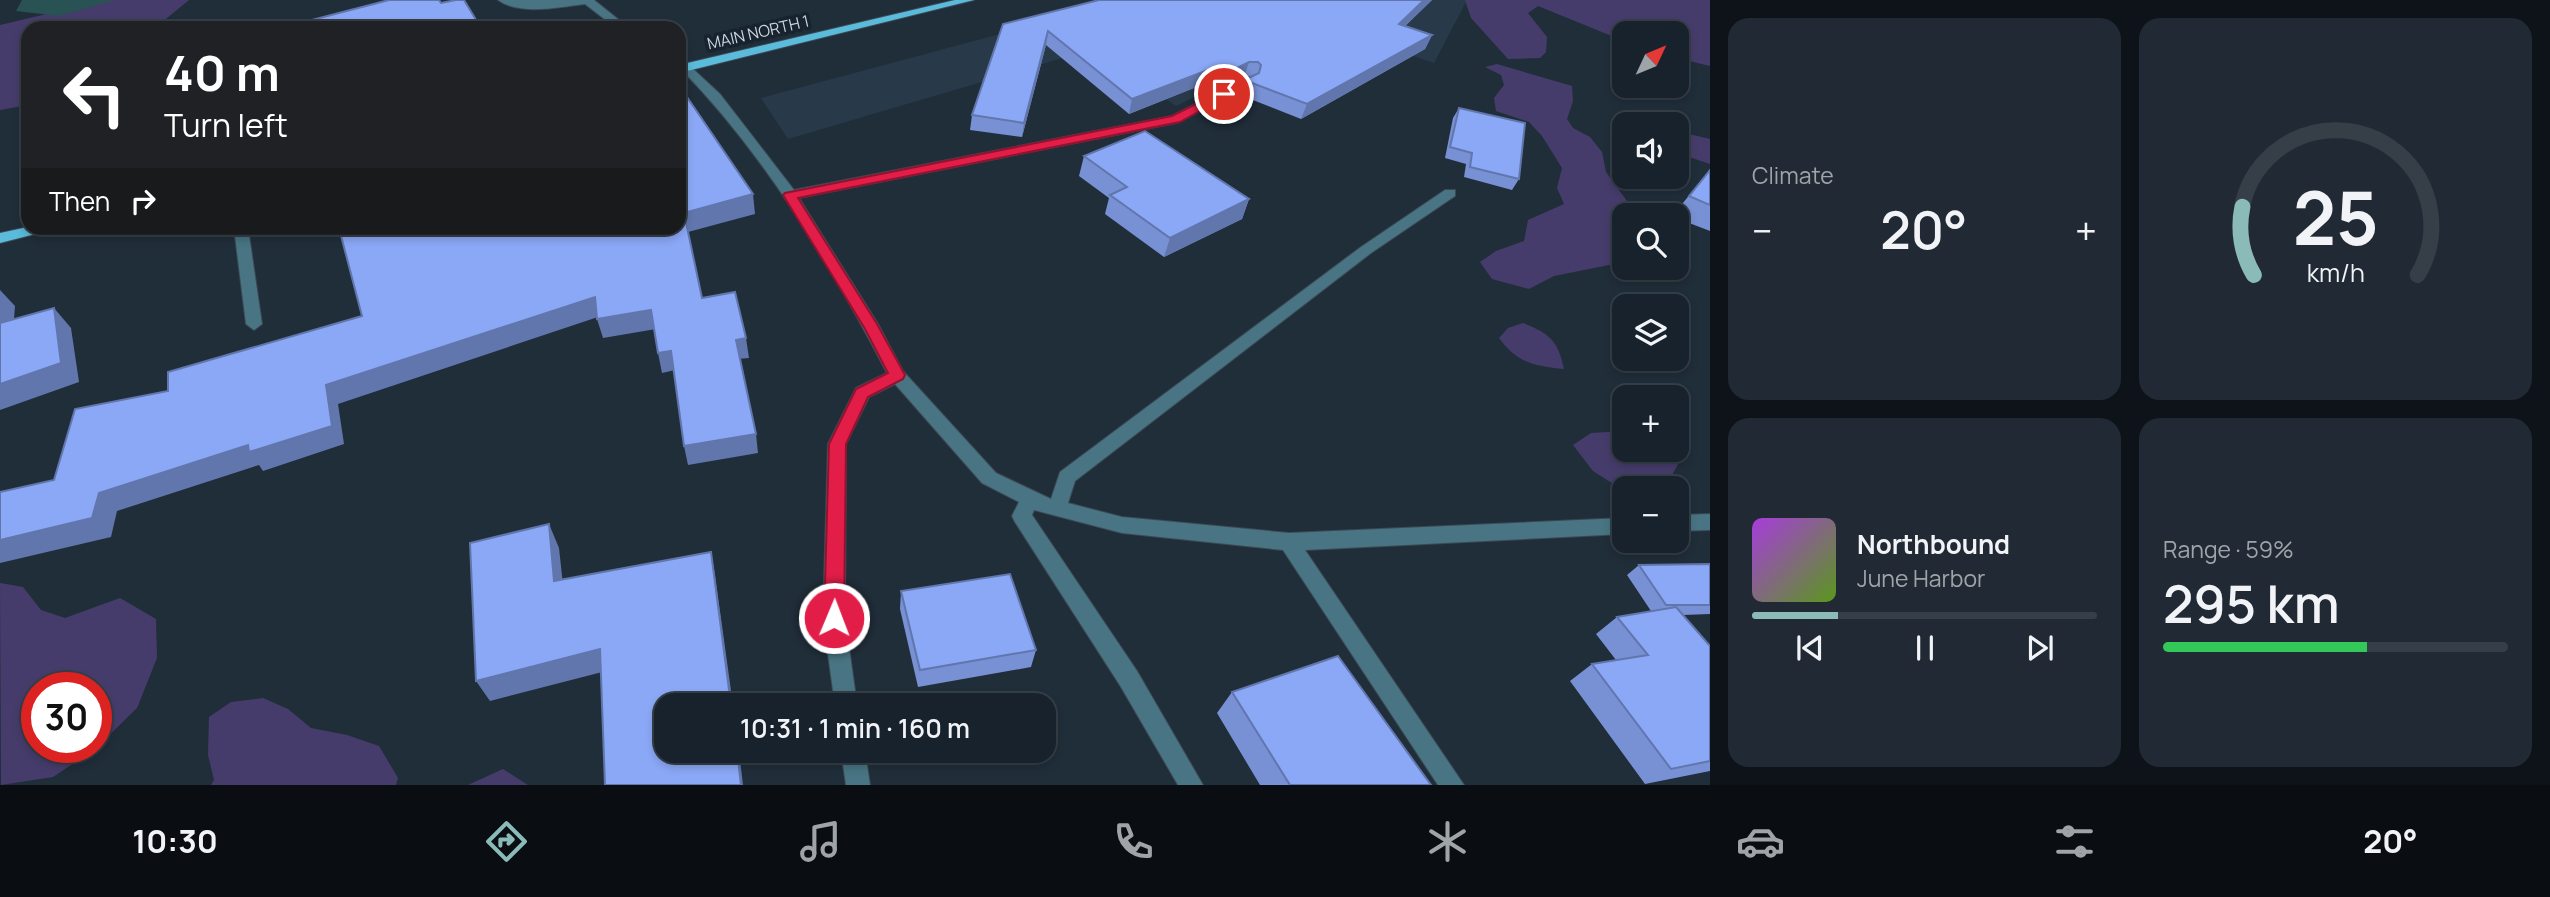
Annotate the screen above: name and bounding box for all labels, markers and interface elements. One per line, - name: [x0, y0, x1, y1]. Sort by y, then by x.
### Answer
- street label: MAIN NORTH 1: [705, 10, 811, 54]
- north arrow: [1612, 21, 1689, 98]
- map controls: [1612, 21, 1689, 553]
- text: 40 m: [164, 39, 280, 106]
- icon: left: [49, 49, 140, 140]
- pin: [1194, 64, 1254, 124]
- icon: arrive: [1205, 75, 1243, 113]
- text: Turn left: [164, 103, 288, 147]
- button: sound: [1612, 112, 1689, 189]
- text: Climate: [1752, 159, 1834, 191]
- text: 25: [2292, 167, 2379, 267]
- icon: right: [124, 182, 162, 220]
- text: Then: [49, 183, 110, 219]
- text: 20°: [1880, 194, 1967, 265]
- button: search: [1612, 203, 1689, 280]
- text: −: [1752, 204, 1773, 256]
- text: +: [2075, 204, 2097, 256]
- text: km/h: [2306, 255, 2365, 290]
- button: layers: [1612, 294, 1689, 371]
- button: +: [1612, 385, 1689, 462]
- button: −: [1612, 476, 1689, 553]
- text: Northbound: [1857, 526, 2010, 562]
- text: Range · 59%: [2163, 533, 2294, 565]
- text: June Harbor: [1857, 562, 1985, 594]
- text: 295 km: [2163, 568, 2340, 639]
- position arrow: [797, 581, 871, 655]
- icon: previous: [1791, 629, 1829, 667]
- icon: pause: [1906, 629, 1944, 667]
- icon: next: [2021, 629, 2059, 667]
- speed limit sign: 30: [21, 672, 112, 763]
- text: 10:31 · 1 min · 160 m: [740, 710, 970, 746]
- icon: directions: [482, 817, 531, 866]
- icon: music: [796, 817, 845, 866]
- icon: phone: [1109, 817, 1158, 866]
- icon: climate: [1423, 817, 1472, 866]
- icon: car: [1736, 817, 1785, 866]
- icon: filters: [2050, 817, 2099, 866]
- text: 10:30: [132, 819, 218, 863]
- text: 20°: [2363, 819, 2418, 863]

